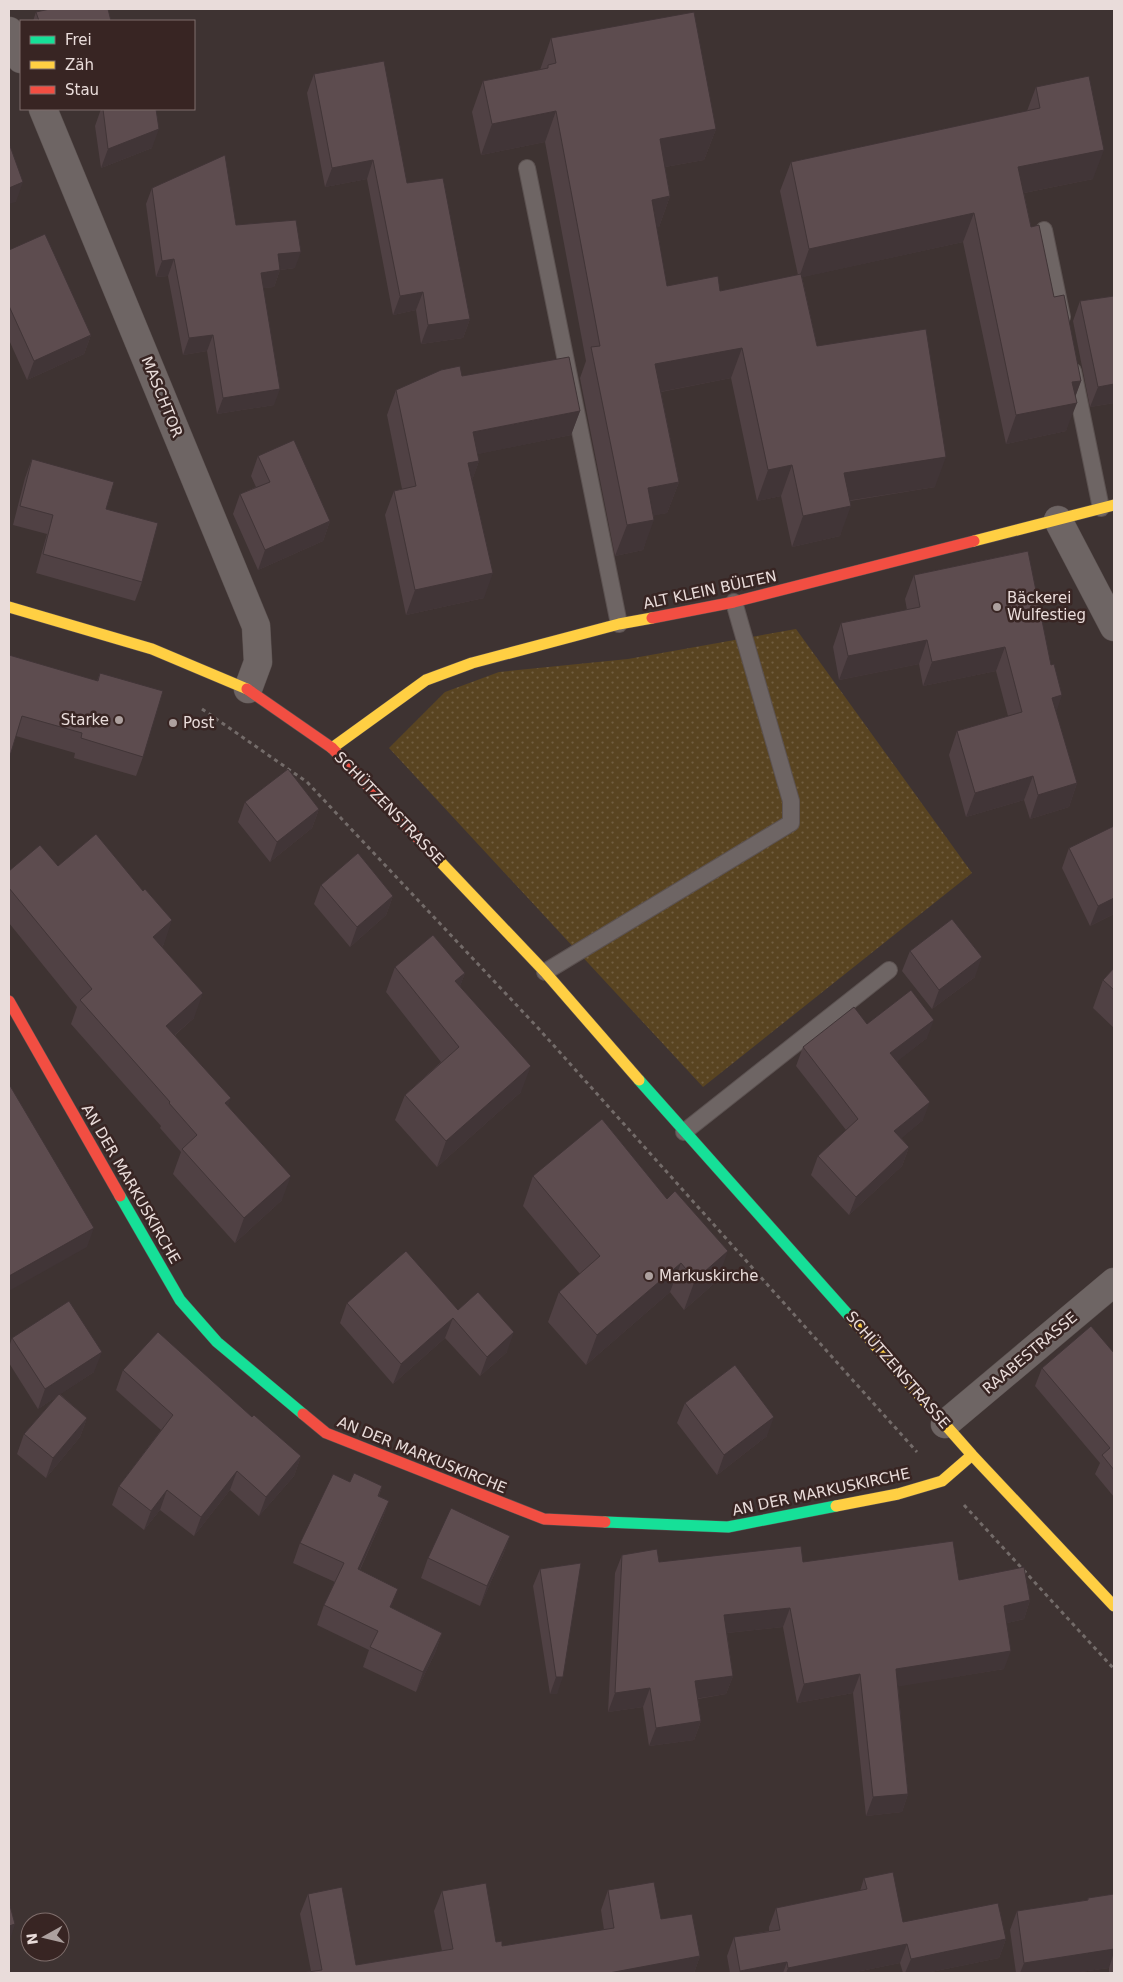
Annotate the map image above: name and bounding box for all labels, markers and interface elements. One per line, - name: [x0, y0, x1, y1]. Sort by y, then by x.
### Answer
- legend: [20, 20, 195, 110]
- text: Frei: [65, 31, 92, 49]
- text: Zäh: [65, 56, 94, 74]
- text: Stau: [65, 81, 99, 99]
- street label: MASCHTOR: [138, 354, 186, 440]
- street label: ALT KLEIN BÜLTEN: [641, 566, 778, 613]
- place label: Bäckerei Wulfestieg: [1007, 589, 1086, 624]
- marker: Bäckerei Wulfestieg: [991, 601, 1003, 613]
- place label: Starke: [61, 711, 109, 729]
- marker: Starke: [113, 714, 125, 726]
- place label: Post: [183, 714, 215, 732]
- marker: Post: [167, 717, 179, 729]
- street label: SCHÜTZENSTRASSE: [331, 747, 448, 868]
- street label: AN DER MARKUSKIRCHE: [78, 1101, 184, 1267]
- place label: Markuskirche: [659, 1267, 759, 1285]
- marker: Markuskirche: [643, 1270, 655, 1282]
- street label: SCHÜTZENSTRASSE: [842, 1307, 955, 1432]
- street label: RAABESTRASSE: [979, 1308, 1081, 1398]
- street label: AN DER MARKUSKIRCHE: [335, 1413, 509, 1497]
- street label: AN DER MARKUSKIRCHE: [731, 1464, 911, 1520]
- north arrow: [20, 1912, 70, 1962]
- text: N: [23, 1932, 41, 1946]

